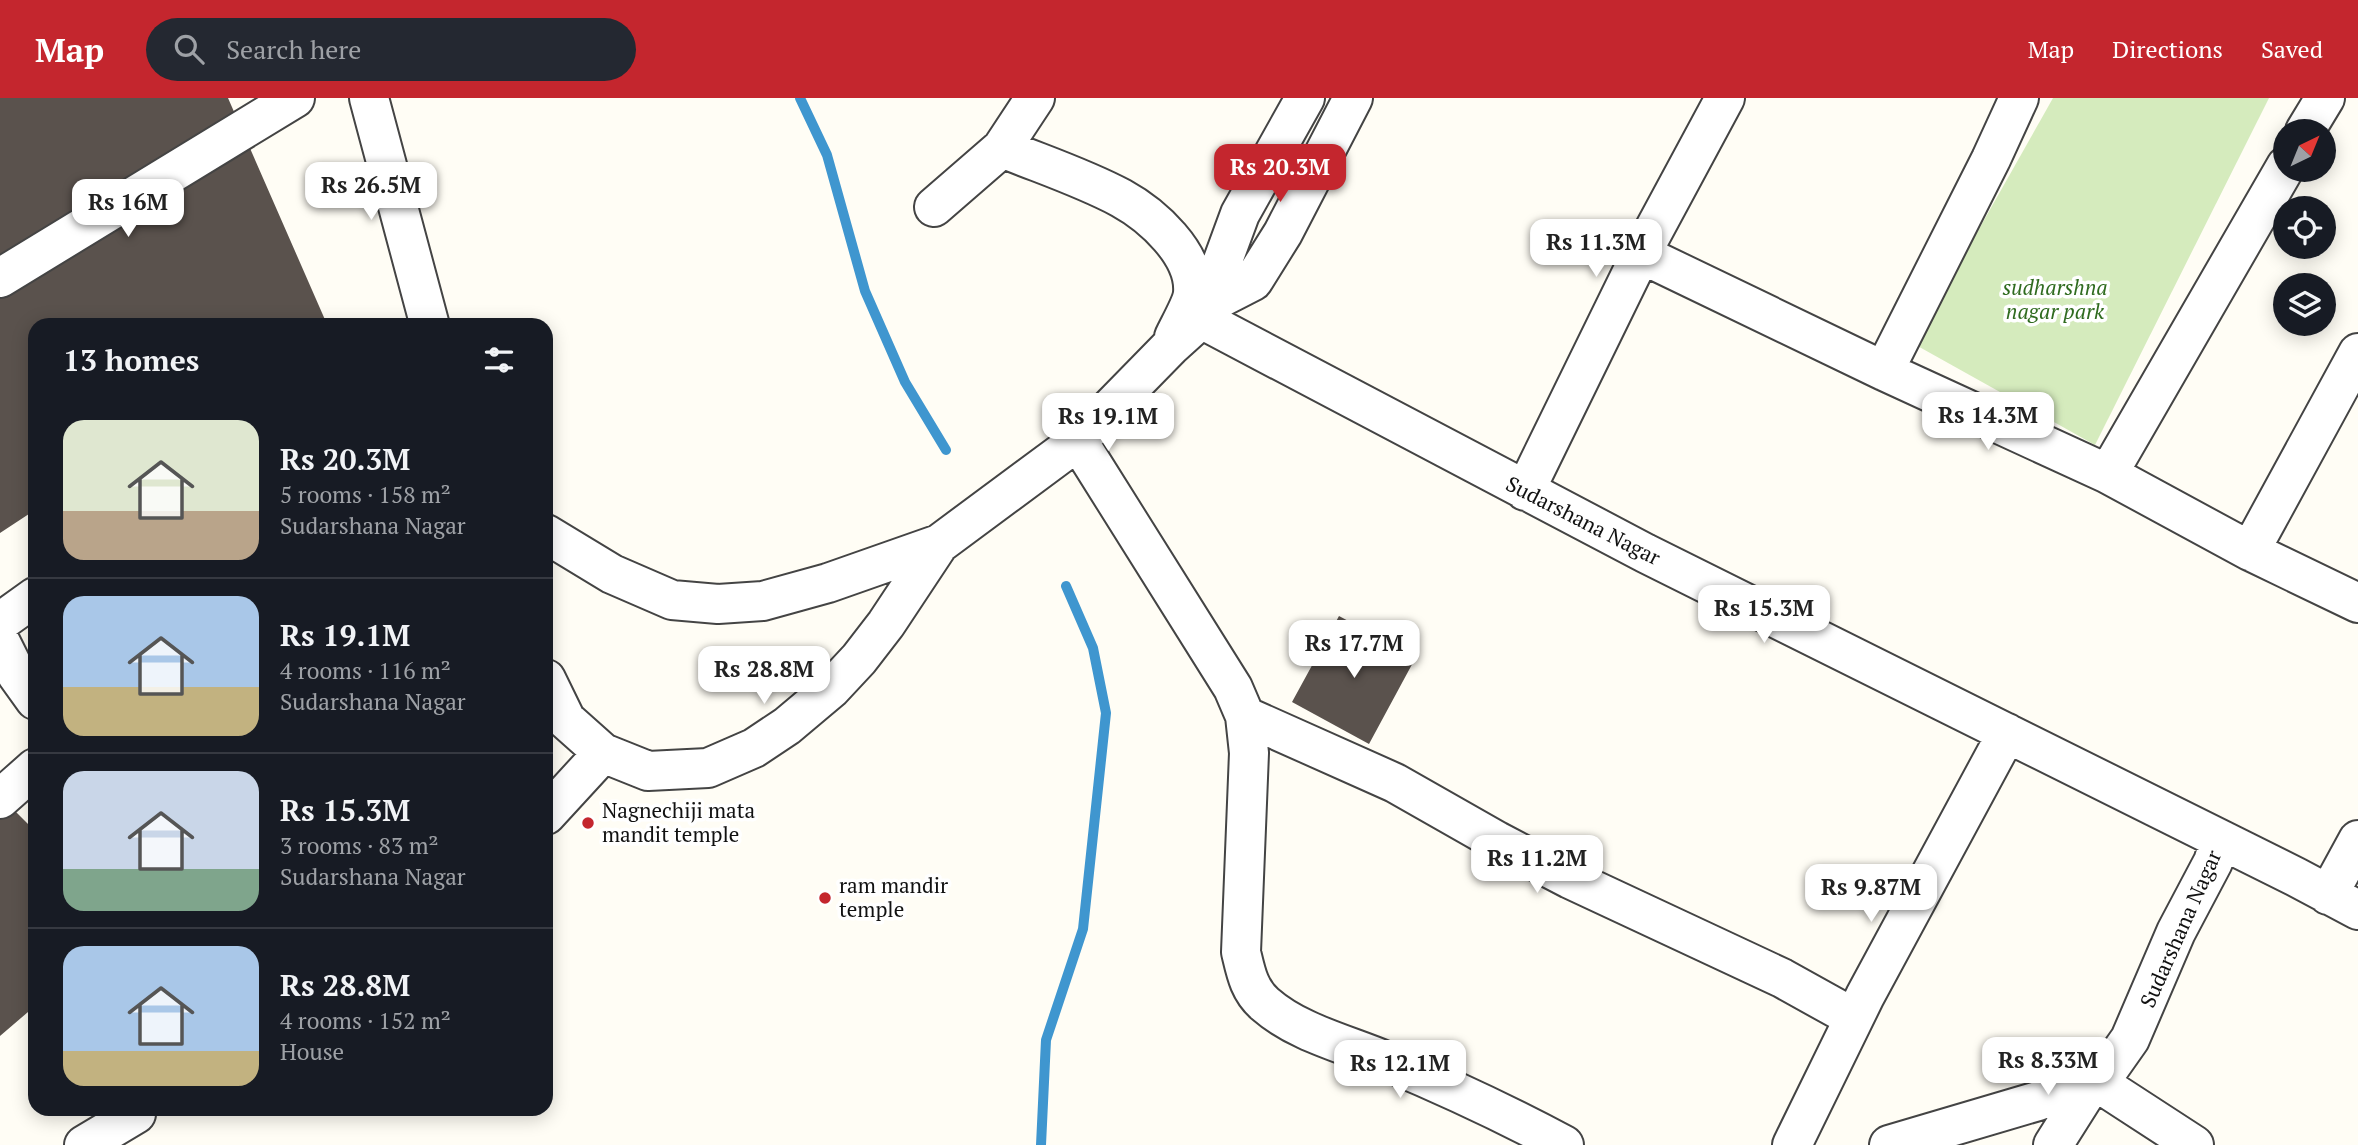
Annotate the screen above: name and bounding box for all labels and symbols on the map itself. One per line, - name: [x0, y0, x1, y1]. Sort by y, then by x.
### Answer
- north arrow: [2273, 119, 2336, 182]
- pin: Rs 20.3M: [1208, 144, 1352, 204]
- pin: Rs 26.5M: [299, 162, 443, 222]
- pin: Rs 16M: [71, 180, 185, 239]
- pin: Rs 11.3M: [1524, 220, 1668, 279]
- park label: sudharshna nagar park: [2002, 273, 2108, 325]
- pin: Rs 14.3M: [1916, 392, 2060, 452]
- pin: Rs 19.1M: [1036, 394, 1180, 453]
- street label: Sudarshana Nagar: [1502, 469, 1665, 571]
- pin: Rs 15.3M: [1692, 586, 1836, 645]
- pin: Rs 17.7M: [1282, 620, 1426, 680]
- pin: Rs 28.8M: [692, 646, 836, 706]
- place label: Nagnechiji mata mandit temple: [602, 796, 755, 848]
- marker: Nagnechiji mata mandit temple: [580, 815, 596, 831]
- pin: Rs 11.2M: [1465, 836, 1609, 895]
- street label: Sudarshana Nagar: [2133, 845, 2227, 1012]
- pin: Rs 9.87M: [1799, 864, 1943, 924]
- place label: ram mandir temple: [839, 871, 948, 923]
- marker: ram mandir temple: [817, 890, 833, 906]
- pin: Rs 8.33M: [1976, 1038, 2120, 1097]
- pin: Rs 12.1M: [1328, 1040, 1472, 1100]

